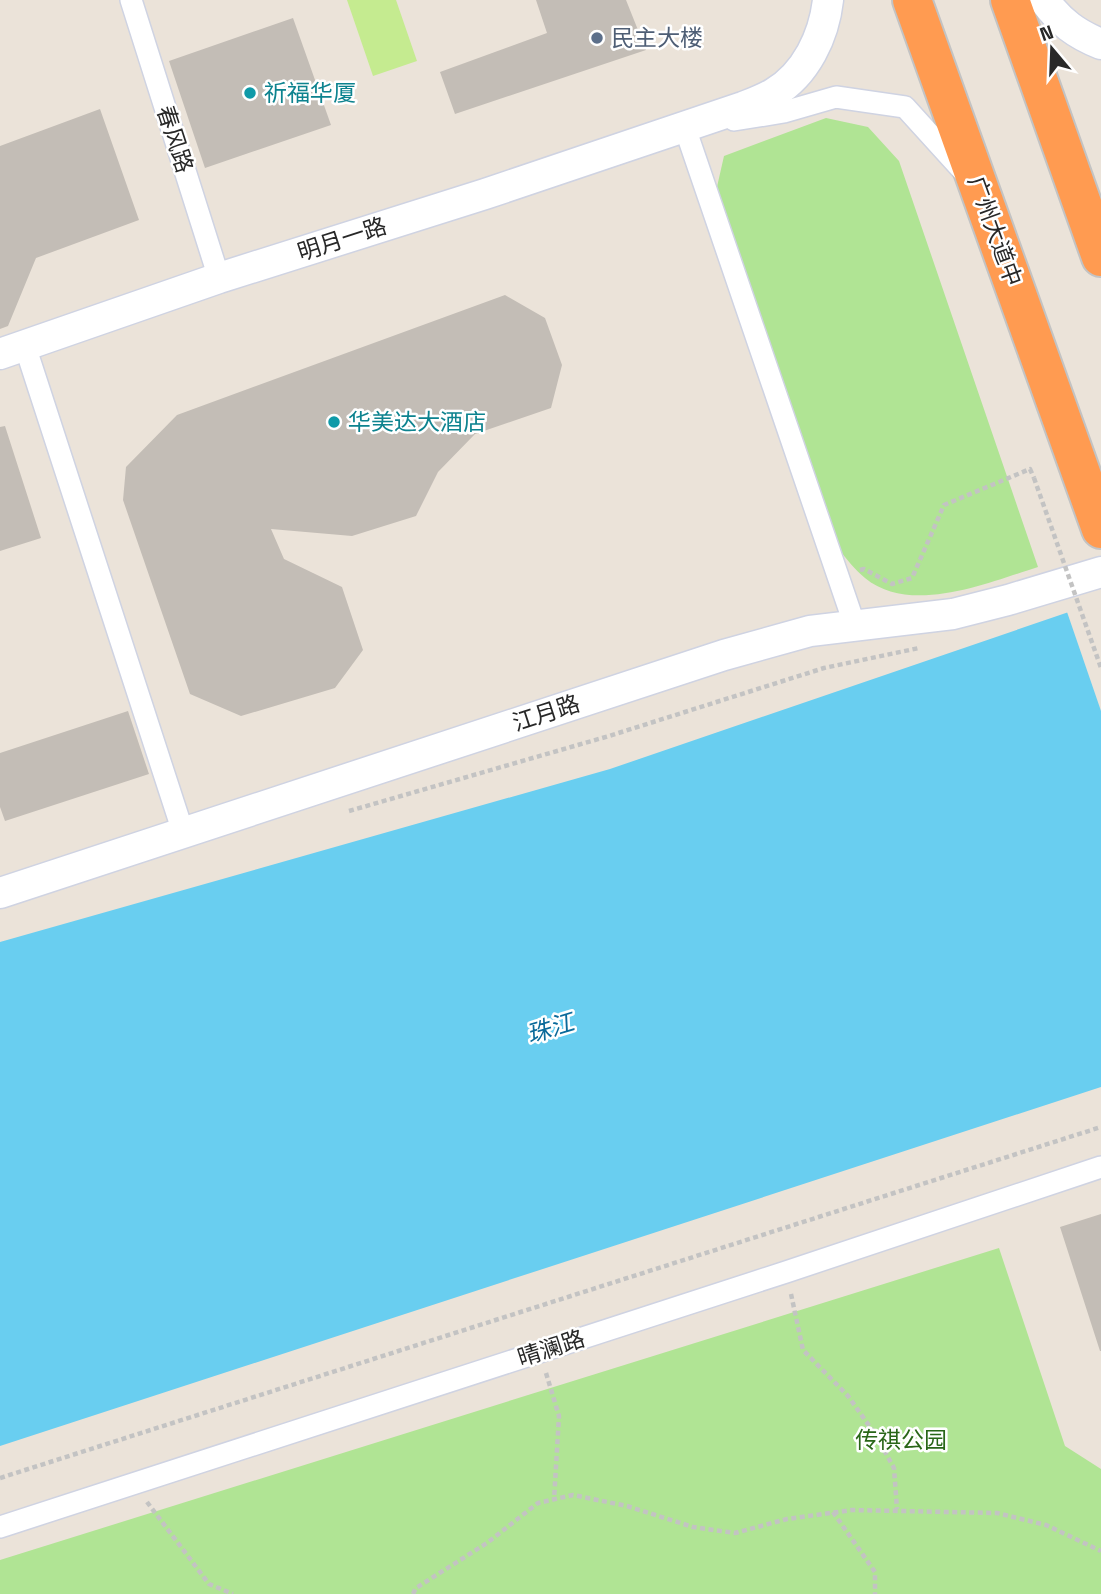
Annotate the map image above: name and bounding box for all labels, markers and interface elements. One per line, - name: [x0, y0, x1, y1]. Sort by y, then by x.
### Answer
- north arrow: [1017, 14, 1087, 84]
- text: N: [1037, 20, 1057, 47]
- place label: 民主大楼: [611, 23, 703, 53]
- marker: 民主大楼: [589, 30, 605, 46]
- place label: 祈福华厦: [264, 78, 356, 108]
- marker: 祈福华厦: [242, 85, 258, 101]
- street label: 春风路: [150, 102, 200, 176]
- street label: 广州大道中: [961, 172, 1029, 290]
- street label: 明月一路: [294, 211, 390, 267]
- place label: 华美达大酒店: [348, 407, 486, 437]
- marker: 华美达大酒店: [326, 414, 342, 430]
- street label: 江月路: [509, 688, 583, 738]
- water label: 珠江: [523, 1005, 580, 1050]
- street label: 晴澜路: [514, 1323, 588, 1373]
- park label: 传祺公园: [855, 1425, 947, 1455]

